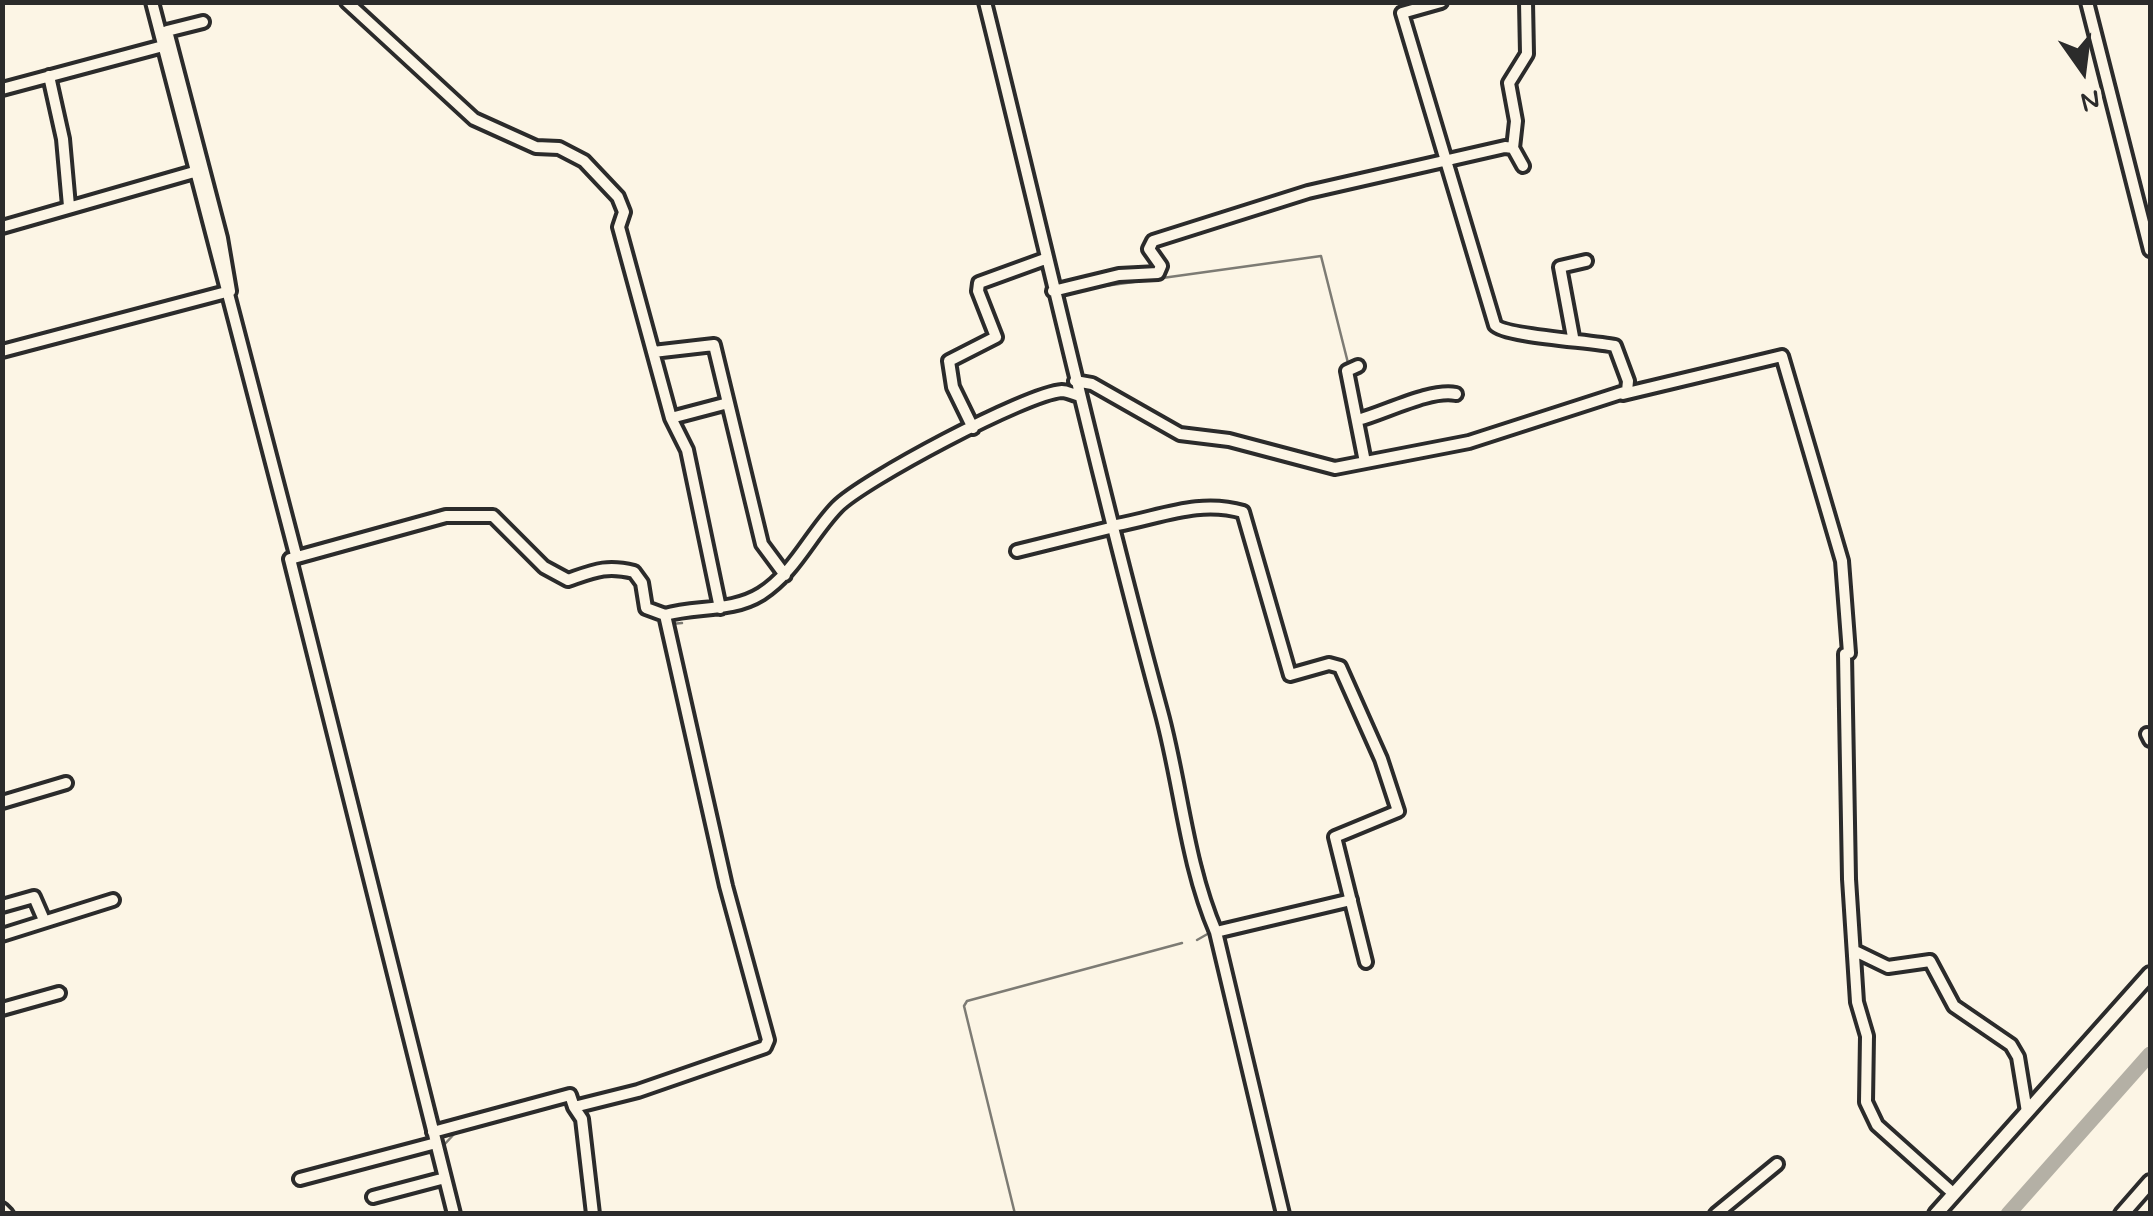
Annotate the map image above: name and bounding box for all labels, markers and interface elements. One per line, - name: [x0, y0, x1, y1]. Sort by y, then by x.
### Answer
- north arrow: [2033, 20, 2133, 120]
- text: N: [2077, 79, 2104, 120]

